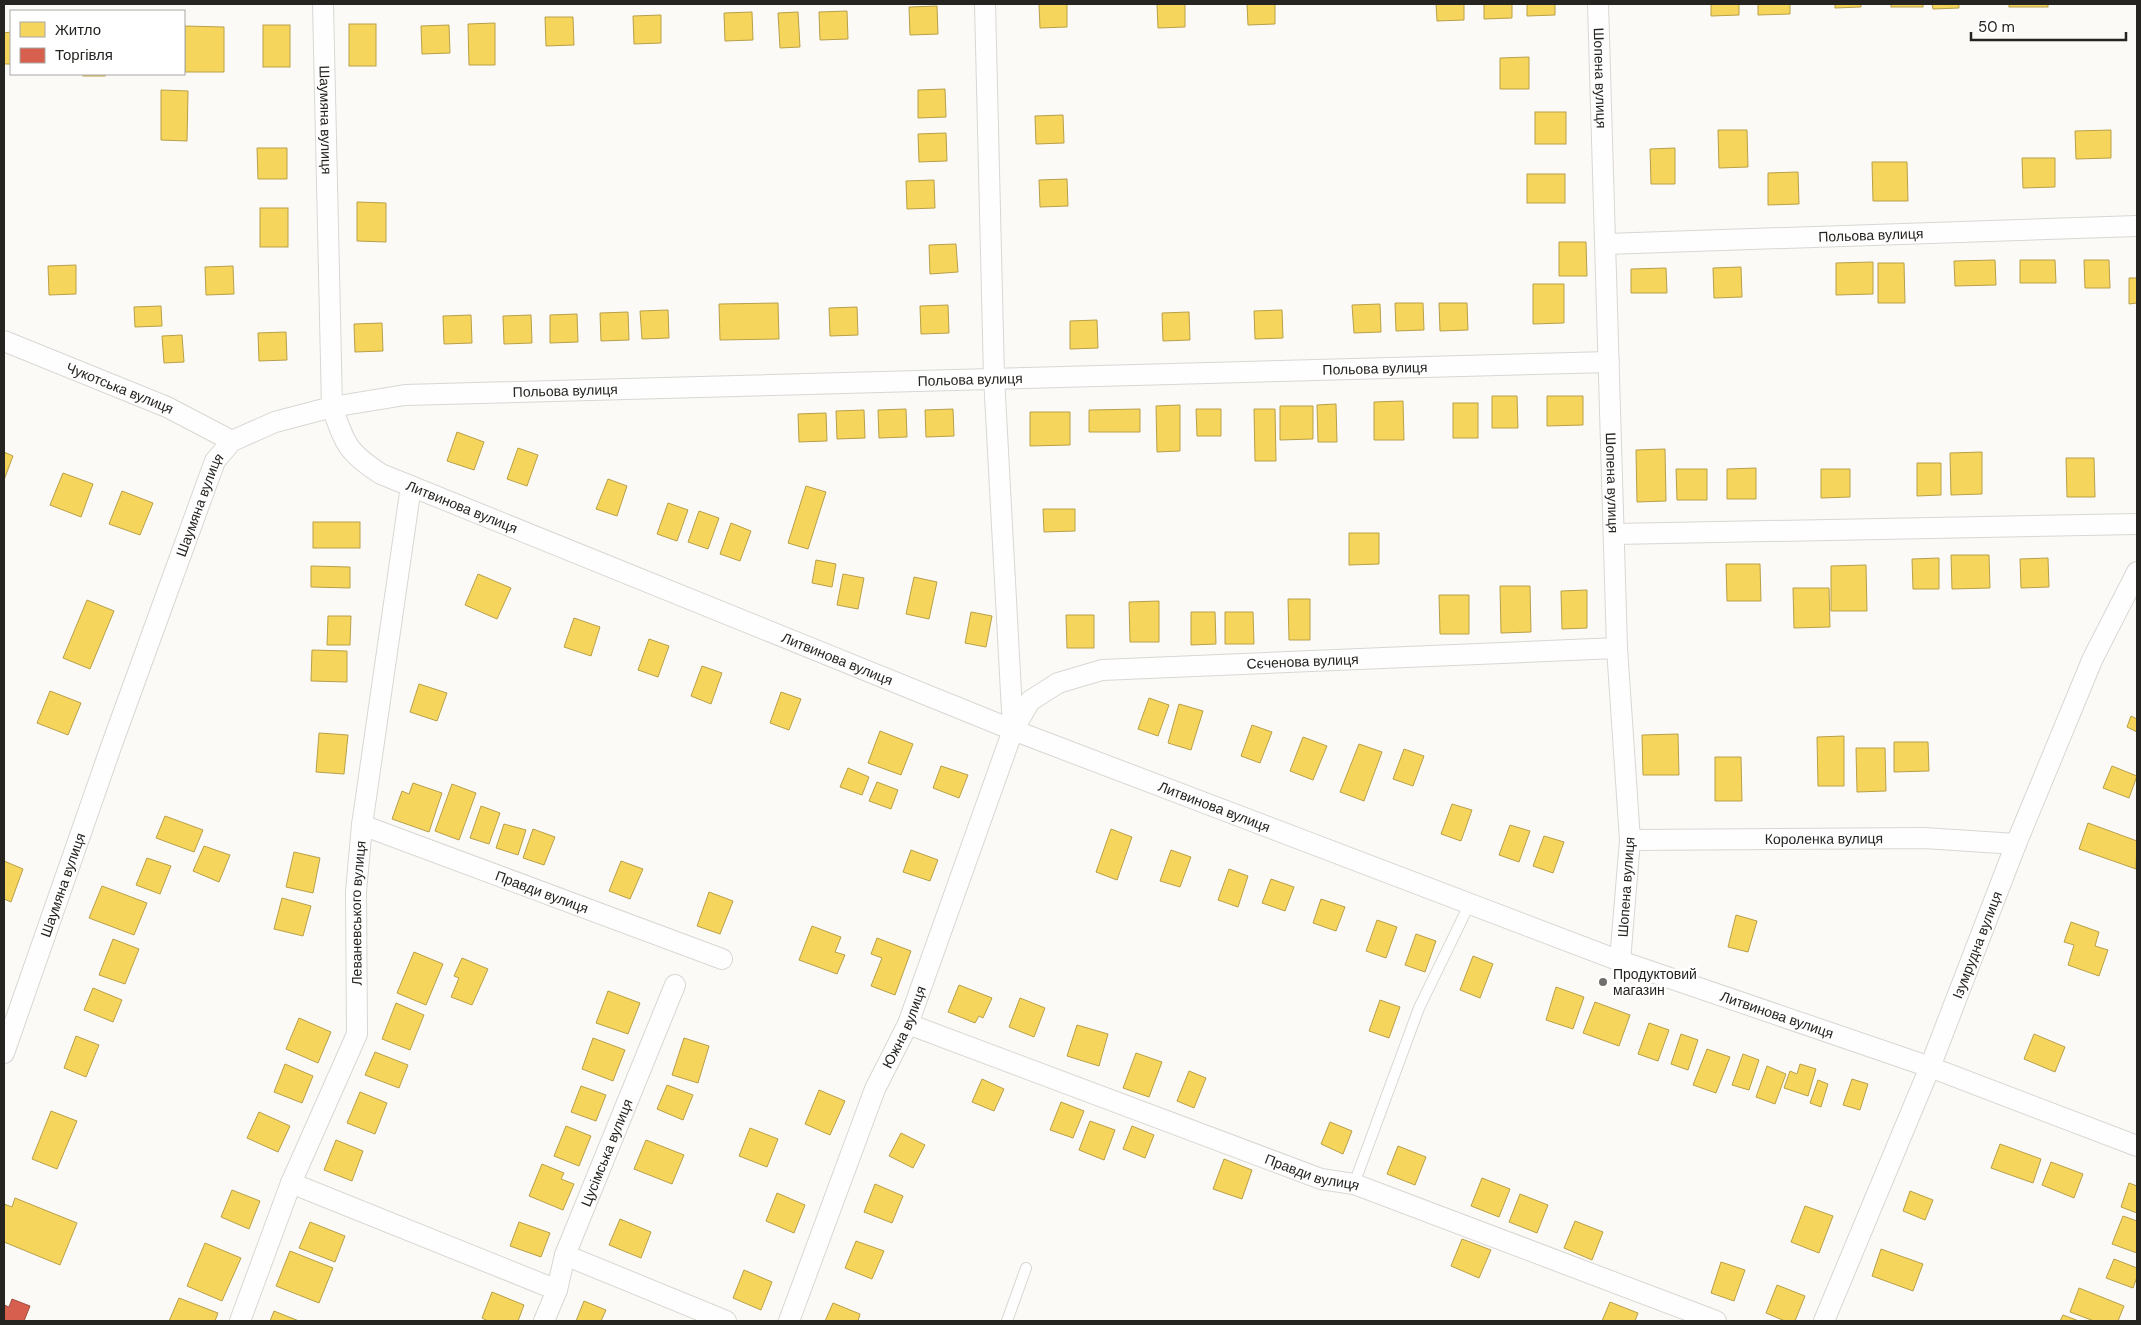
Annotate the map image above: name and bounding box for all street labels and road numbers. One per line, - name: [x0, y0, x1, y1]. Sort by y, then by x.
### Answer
- street label: Шопена вулиця: [1590, 27, 1611, 129]
- street label: Шаумяна вулиця: [315, 65, 336, 175]
- street label: Польова вулиця: [1818, 224, 1924, 246]
- street label: Чукотська вулиця: [64, 358, 177, 418]
- street label: Польова вулиця: [1322, 358, 1428, 379]
- street label: Польова вулиця: [917, 369, 1023, 390]
- street label: Польова вулиця: [512, 380, 618, 401]
- street label: Шопена вулиця: [1602, 432, 1623, 533]
- street label: Шаумяна вулиця: [172, 449, 227, 559]
- street label: Литвинова вулиця: [404, 476, 520, 537]
- street label: Литвинова вулиця: [779, 628, 896, 689]
- street label: Сєченова вулиця: [1246, 650, 1359, 673]
- street label: Литвинова вулиця: [1156, 777, 1273, 836]
- street label: Короленка вулиця: [1765, 829, 1883, 848]
- street label: Шаумяна вулиця: [36, 830, 89, 940]
- street label: Шопена вулиця: [1614, 836, 1638, 938]
- street label: Леваневського вулиця: [347, 840, 370, 986]
- street label: Правди вулиця: [493, 866, 591, 918]
- street label: Ізумрудна вулиця: [1948, 889, 2006, 1001]
- street label: Южна вулиця: [878, 983, 930, 1071]
- street label: Литвинова вулиця: [1718, 987, 1836, 1042]
- street label: Цусімська вулиця: [577, 1096, 637, 1209]
- street label: Правди вулиця: [1262, 1150, 1362, 1194]

